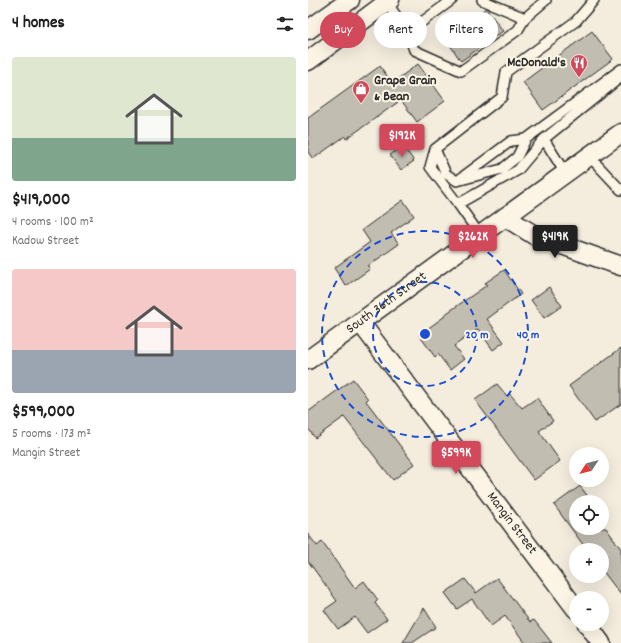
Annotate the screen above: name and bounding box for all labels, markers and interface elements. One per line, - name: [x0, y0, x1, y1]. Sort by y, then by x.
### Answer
- text: 4 homes: [12, 12, 65, 36]
- chip: Buy: [320, 12, 366, 48]
- chip: Rent: [374, 12, 427, 48]
- chip: Filters: [435, 12, 498, 48]
- icon: filters: [274, 13, 296, 35]
- place label: McDonald's: [507, 53, 566, 73]
- restaurant icon: McDonald's: [569, 53, 589, 78]
- place label: Grape Grain & Bean: [374, 71, 437, 107]
- shop icon: Grape Grain & Bean: [351, 79, 371, 104]
- icon: home: [118, 83, 190, 155]
- pin: $192K: [374, 124, 430, 158]
- text: $192K: [388, 127, 416, 146]
- text: $419,000: [12, 189, 70, 213]
- text: 4 rooms · 100 m²: [12, 213, 94, 232]
- pin: $262K: [445, 225, 501, 259]
- pin: $419K: [527, 225, 583, 259]
- text: $262K: [458, 228, 488, 247]
- text: $419K: [542, 228, 568, 247]
- text: Kadow Street: [12, 232, 79, 251]
- street label: South 36th Street: [342, 267, 431, 339]
- icon: home: [118, 295, 190, 367]
- centre of rings: [418, 327, 432, 341]
- text: 20 m: [466, 327, 488, 344]
- text: 40 m: [517, 327, 539, 344]
- text: $599,000: [12, 401, 75, 425]
- text: 5 rooms · 173 m²: [12, 425, 91, 444]
- pin: $599K: [428, 441, 484, 475]
- text: Mangin Street: [12, 444, 80, 463]
- text: $599K: [441, 444, 471, 463]
- north arrow: [569, 447, 609, 487]
- map controls: [569, 447, 609, 631]
- street label: Mangin Street: [481, 488, 542, 559]
- button: locate: [569, 495, 609, 535]
- button: +: [569, 543, 609, 583]
- button: −: [569, 591, 609, 631]

